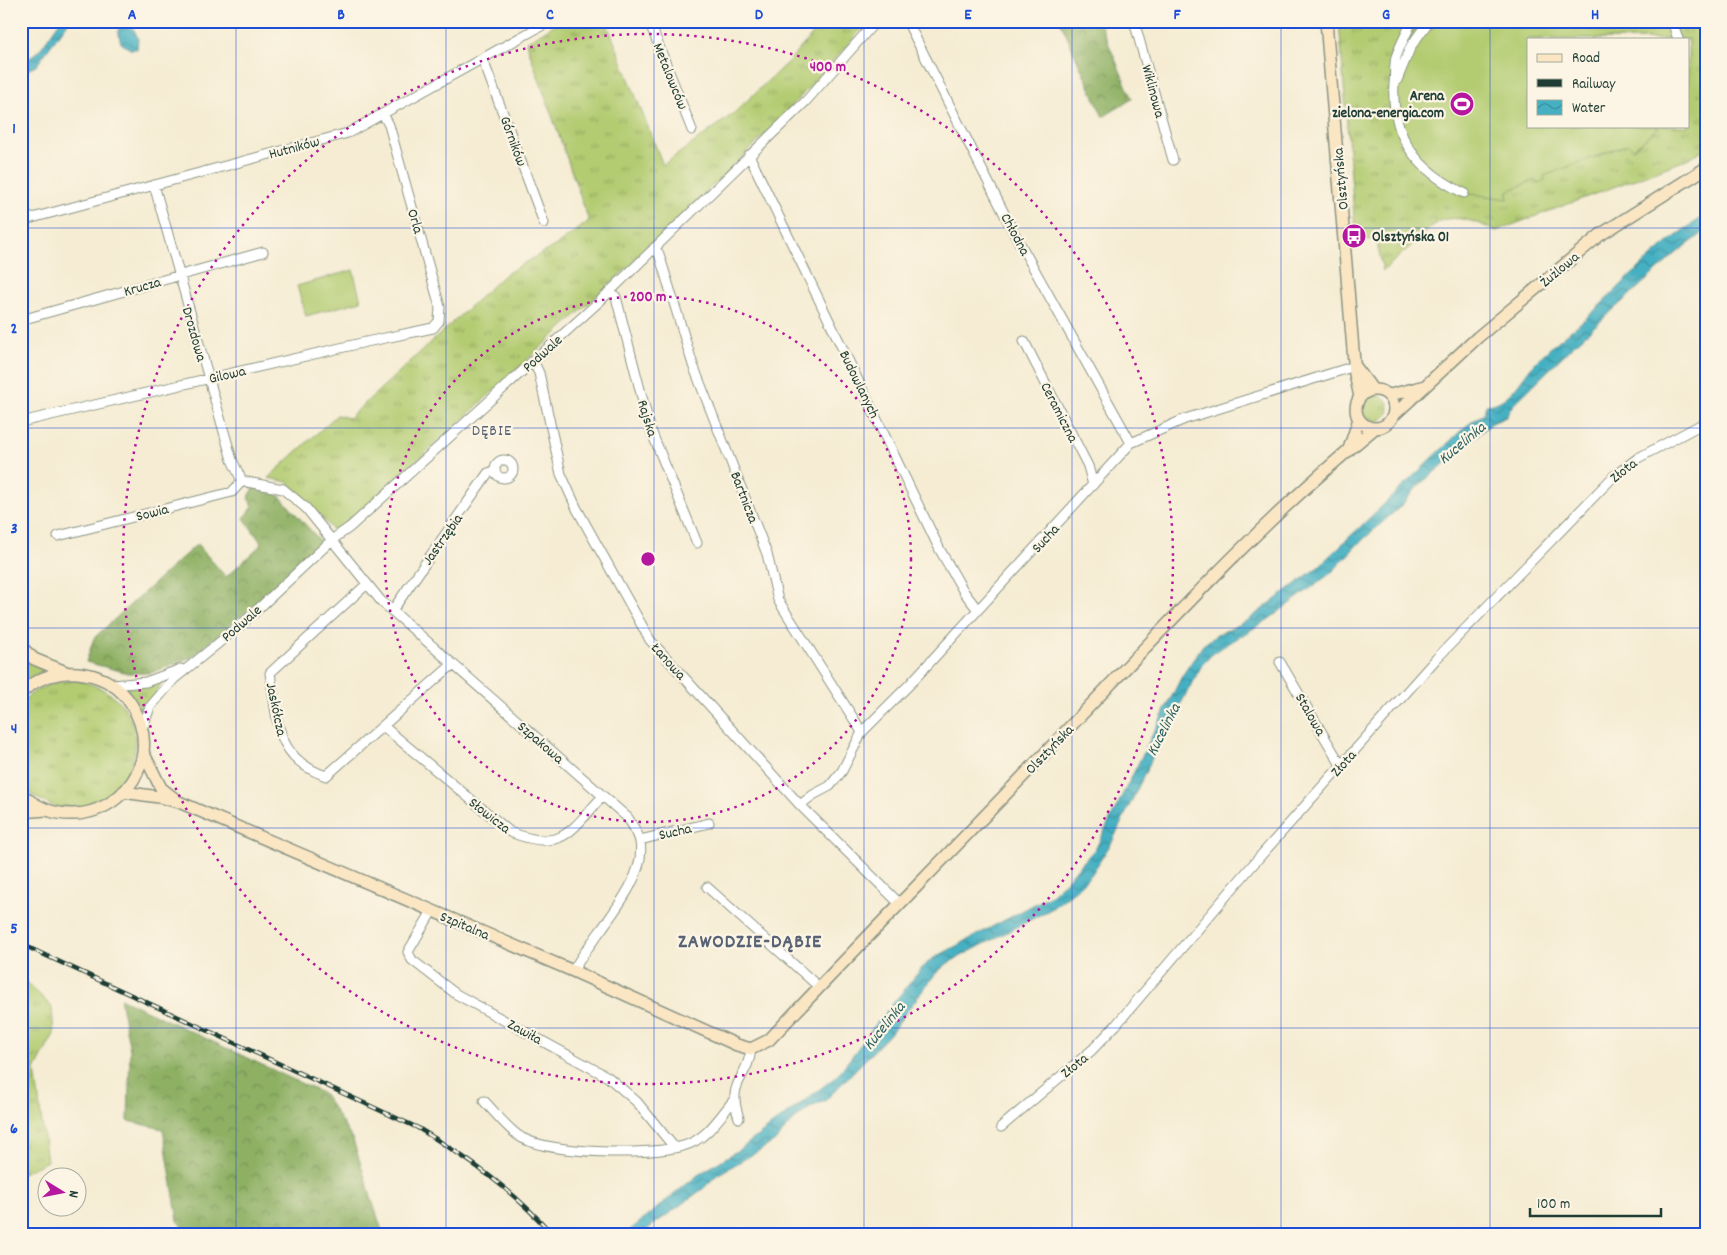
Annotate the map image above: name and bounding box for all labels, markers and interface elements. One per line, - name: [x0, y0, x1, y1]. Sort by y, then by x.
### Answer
- text: A: [128, 4, 137, 27]
- text: B: [337, 4, 345, 27]
- text: C: [546, 4, 554, 27]
- text: D: [755, 4, 764, 27]
- text: E: [964, 4, 972, 27]
- text: F: [1173, 4, 1181, 27]
- text: G: [1382, 4, 1390, 27]
- text: H: [1591, 4, 1599, 27]
- legend: [1527, 38, 1690, 128]
- street label: Metalowców: [646, 40, 693, 114]
- text: Road: [1572, 48, 1600, 70]
- text: 400 m: [810, 57, 846, 79]
- street label: Wiklinowa: [1134, 63, 1170, 121]
- text: Railway: [1572, 74, 1616, 96]
- place label: Arena zielona-energia.com: [1332, 86, 1445, 125]
- sports icon: Arena zielona-energia.com: [1449, 91, 1475, 117]
- text: Water: [1572, 98, 1606, 120]
- street label: Górników: [493, 113, 531, 170]
- text: 1: [12, 118, 16, 141]
- street label: Hutników: [267, 132, 323, 166]
- street label: Olsztyńska: [1328, 146, 1356, 211]
- street label: Orla: [400, 207, 428, 237]
- street label: Chłodna: [994, 210, 1035, 261]
- bus stop icon: Olsztyńska 01: [1341, 223, 1367, 249]
- place label: Olsztyńska 01: [1372, 227, 1449, 249]
- street label: Żużlowa: [1536, 247, 1586, 294]
- street label: Krucza: [121, 272, 165, 304]
- text: 200 m: [630, 287, 666, 309]
- street label: Drozdowa: [175, 305, 212, 365]
- text: 2: [11, 318, 18, 341]
- street label: Podwale: [518, 330, 569, 379]
- street label: Budowlanych: [832, 347, 884, 423]
- street label: Gilowa: [207, 361, 249, 391]
- street label: Ceramiczna: [1034, 379, 1083, 448]
- street label: Rajska: [630, 397, 662, 441]
- water label: Kucelinka: [1434, 416, 1493, 471]
- district label: DĘBIE: [472, 420, 512, 443]
- street label: Złota: [1606, 453, 1643, 489]
- street label: Bartnicza: [723, 469, 763, 528]
- street label: Sowia: [134, 499, 172, 529]
- street label: Jastrzębia: [418, 509, 470, 570]
- text: 3: [10, 518, 18, 541]
- street label: Sucha: [1027, 519, 1066, 559]
- centre of rings: [639, 550, 657, 568]
- street label: Podwale: [217, 600, 268, 648]
- street label: Łanowa: [644, 638, 691, 687]
- street label: Jaskółcza: [259, 681, 292, 739]
- street label: Stalowa: [1288, 690, 1331, 741]
- water label: Kucelinka: [1141, 699, 1188, 760]
- street label: Szpakowa: [511, 717, 569, 771]
- text: 4: [11, 718, 17, 741]
- street label: Olsztyńska: [1021, 720, 1081, 780]
- street label: Złota: [1326, 745, 1363, 783]
- street label: Słowicza: [463, 793, 515, 841]
- street label: Sucha: [657, 818, 695, 847]
- street label: Szpitalna: [436, 907, 493, 948]
- text: 5: [10, 918, 18, 941]
- district label: ZAWODZIE-DĄBIE: [678, 929, 822, 957]
- water label: Kucelinka: [858, 996, 912, 1056]
- street label: Zawiła: [503, 1014, 546, 1052]
- street label: Złota: [1057, 1048, 1094, 1084]
- text: 6: [10, 1118, 18, 1141]
- north arrow: [38, 1168, 88, 1218]
- scale bar: [1530, 1185, 1661, 1217]
- text: N: [62, 1189, 83, 1199]
- text: 100 m: [1537, 1194, 1570, 1216]

